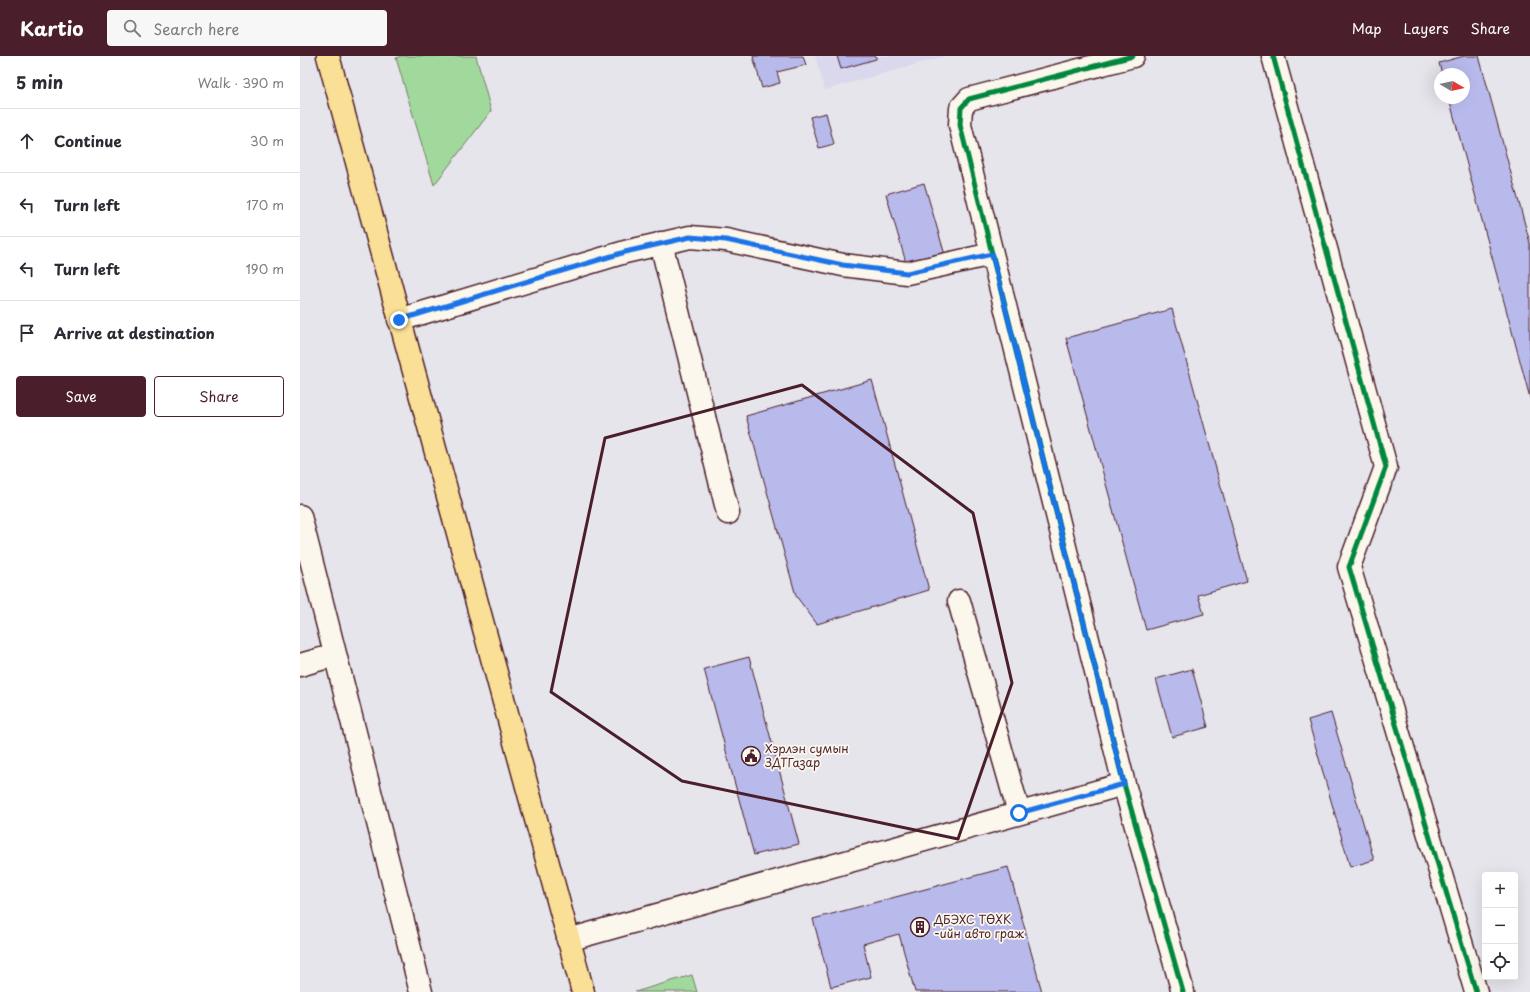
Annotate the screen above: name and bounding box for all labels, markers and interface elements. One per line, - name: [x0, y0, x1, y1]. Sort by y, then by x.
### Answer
- search box: [107, 10, 387, 46]
- text: Kartio: [20, 14, 83, 42]
- icon: search: [121, 17, 143, 39]
- text: Search here: [153, 17, 239, 40]
- text: Map: [1352, 18, 1382, 39]
- text: Layers: [1404, 18, 1449, 39]
- text: Share: [1471, 18, 1510, 39]
- north arrow: [1434, 68, 1470, 104]
- text: 5 min: [16, 69, 63, 95]
- text: Walk · 390 m: [198, 73, 284, 92]
- text: Continue: [54, 129, 122, 152]
- icon: ahead: [16, 130, 38, 152]
- text: 30 m: [250, 131, 284, 150]
- text: Turn left: [54, 193, 120, 216]
- icon: left: [16, 194, 38, 216]
- text: 170 m: [246, 195, 284, 214]
- text: Turn left: [54, 257, 120, 280]
- icon: left: [16, 258, 38, 280]
- text: 190 m: [245, 259, 284, 278]
- route end: [390, 311, 408, 329]
- text: Arrive at destination: [54, 321, 215, 344]
- icon: arrive: [16, 322, 38, 344]
- button: Save: [16, 376, 146, 417]
- button: Share: [154, 376, 284, 417]
- place label: Хэрлэн сумын ЗДТГазар: [765, 739, 849, 771]
- public building icon: Хэрлэн сумын ЗДТГазар: [740, 745, 762, 767]
- route start: [1010, 804, 1028, 822]
- map controls: [1482, 872, 1518, 980]
- button: +: [1482, 872, 1518, 908]
- button: −: [1482, 908, 1518, 944]
- place label: ДБЭХС ТӨХК -ийн авто граж: [933, 910, 1024, 942]
- building icon: ДБЭХС ТӨХК -ийн авто граж: [909, 916, 931, 938]
- button: locate: [1482, 944, 1518, 980]

